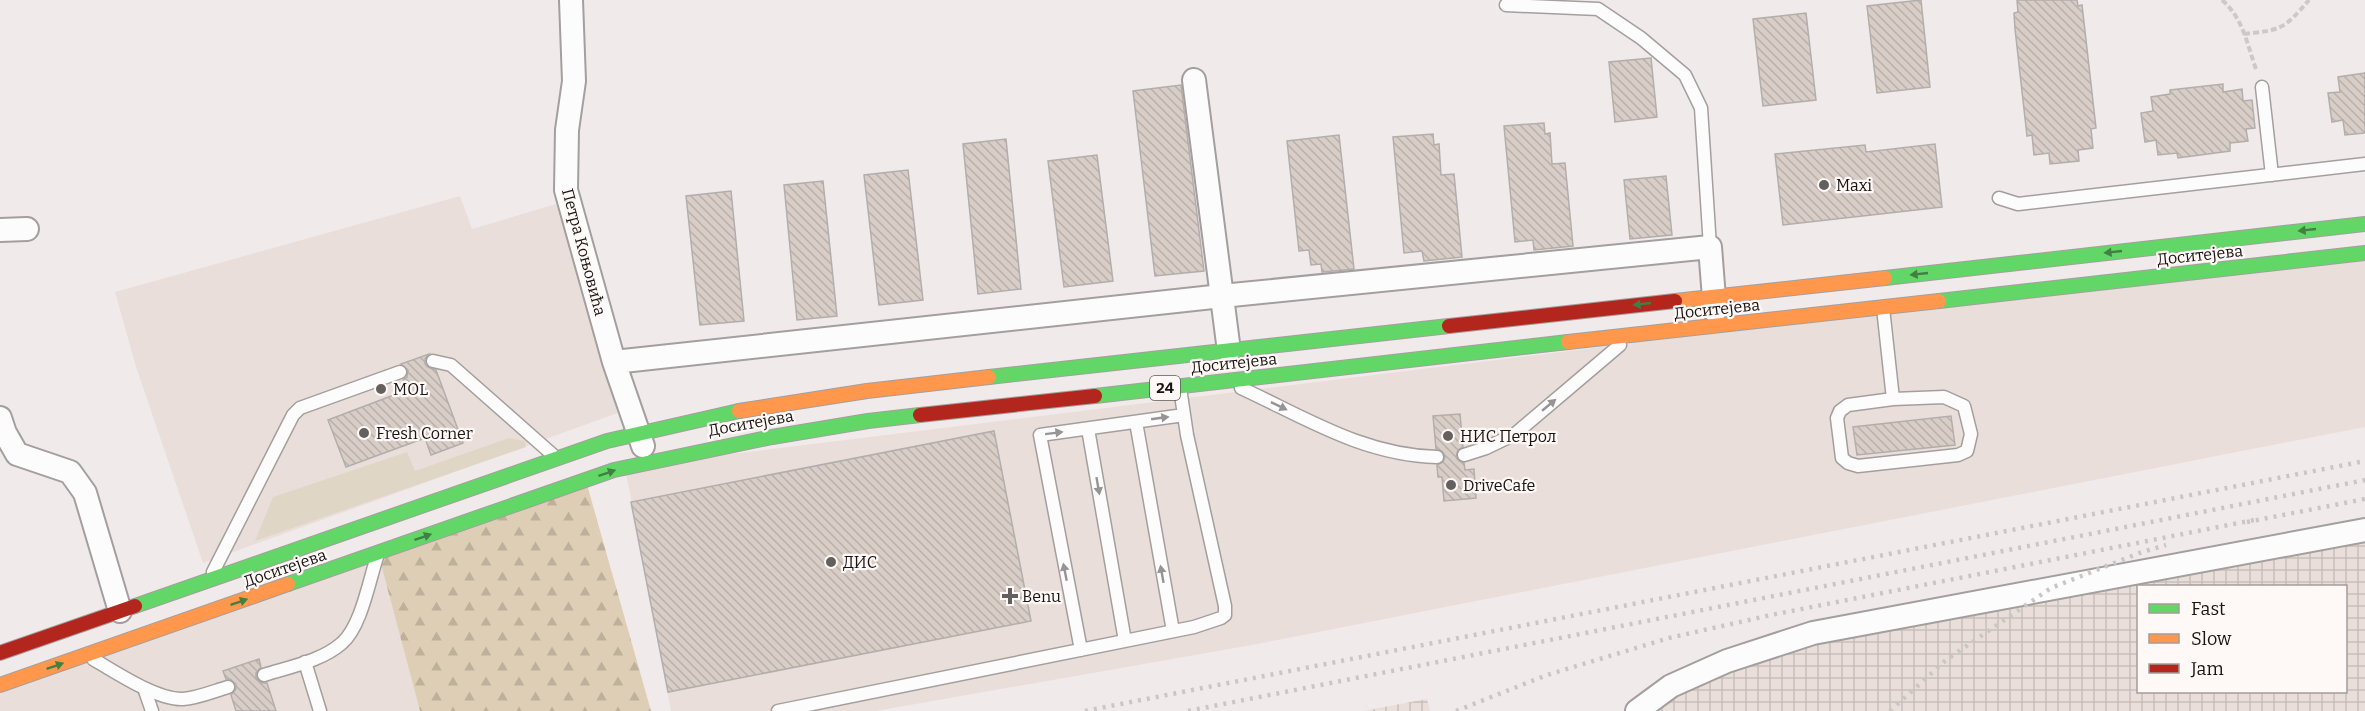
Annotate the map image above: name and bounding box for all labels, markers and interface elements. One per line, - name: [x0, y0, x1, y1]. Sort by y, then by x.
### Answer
- place label: Maxi: [1836, 176, 1872, 195]
- marker: Maxi: [1817, 178, 1831, 192]
- street label: Петра Коњовића: [558, 186, 610, 318]
- one-way arrow: [2297, 225, 2316, 235]
- street label: Доситејева: [2156, 241, 2244, 269]
- one-way arrow: [2103, 247, 2122, 257]
- one-way arrow: [1910, 269, 1929, 278]
- street label: Доситејева: [1673, 295, 1761, 323]
- one-way arrow: [1632, 299, 1651, 309]
- street label: Доситејева: [1190, 349, 1278, 377]
- road number: 24: [1150, 376, 1180, 400]
- place label: MOL: [393, 380, 428, 399]
- marker: MOL: [374, 382, 388, 396]
- one-way arrow: [1541, 399, 1556, 412]
- one-way arrow: [1271, 401, 1288, 410]
- street label: Доситејева: [707, 406, 795, 440]
- one-way arrow: [1150, 414, 1169, 423]
- place label: Fresh Corner: [376, 424, 473, 443]
- marker: Fresh Corner: [357, 426, 371, 440]
- place label: НИС Петрол: [1460, 427, 1556, 446]
- one-way arrow: [1044, 428, 1063, 438]
- marker: НИС Петрол: [1441, 429, 1455, 443]
- one-way arrow: [598, 467, 616, 477]
- place label: DriveCafe: [1463, 476, 1535, 495]
- one-way arrow: [1094, 477, 1103, 496]
- marker: DriveCafe: [1444, 478, 1458, 492]
- one-way arrow: [414, 532, 432, 542]
- street label: Доситејева: [241, 545, 329, 591]
- place label: ДИС: [843, 553, 877, 572]
- marker: ДИС: [824, 555, 838, 569]
- one-way arrow: [1060, 562, 1069, 581]
- one-way arrow: [1157, 564, 1166, 583]
- legend: [2137, 585, 2347, 693]
- place label: Benu: [1022, 587, 1061, 606]
- marker: Benu: [1003, 589, 1017, 603]
- one-way arrow: [230, 596, 248, 606]
- text: Fast: [2191, 598, 2226, 620]
- text: Slow: [2191, 628, 2232, 650]
- text: Jam: [2190, 658, 2224, 680]
- one-way arrow: [46, 660, 64, 670]

